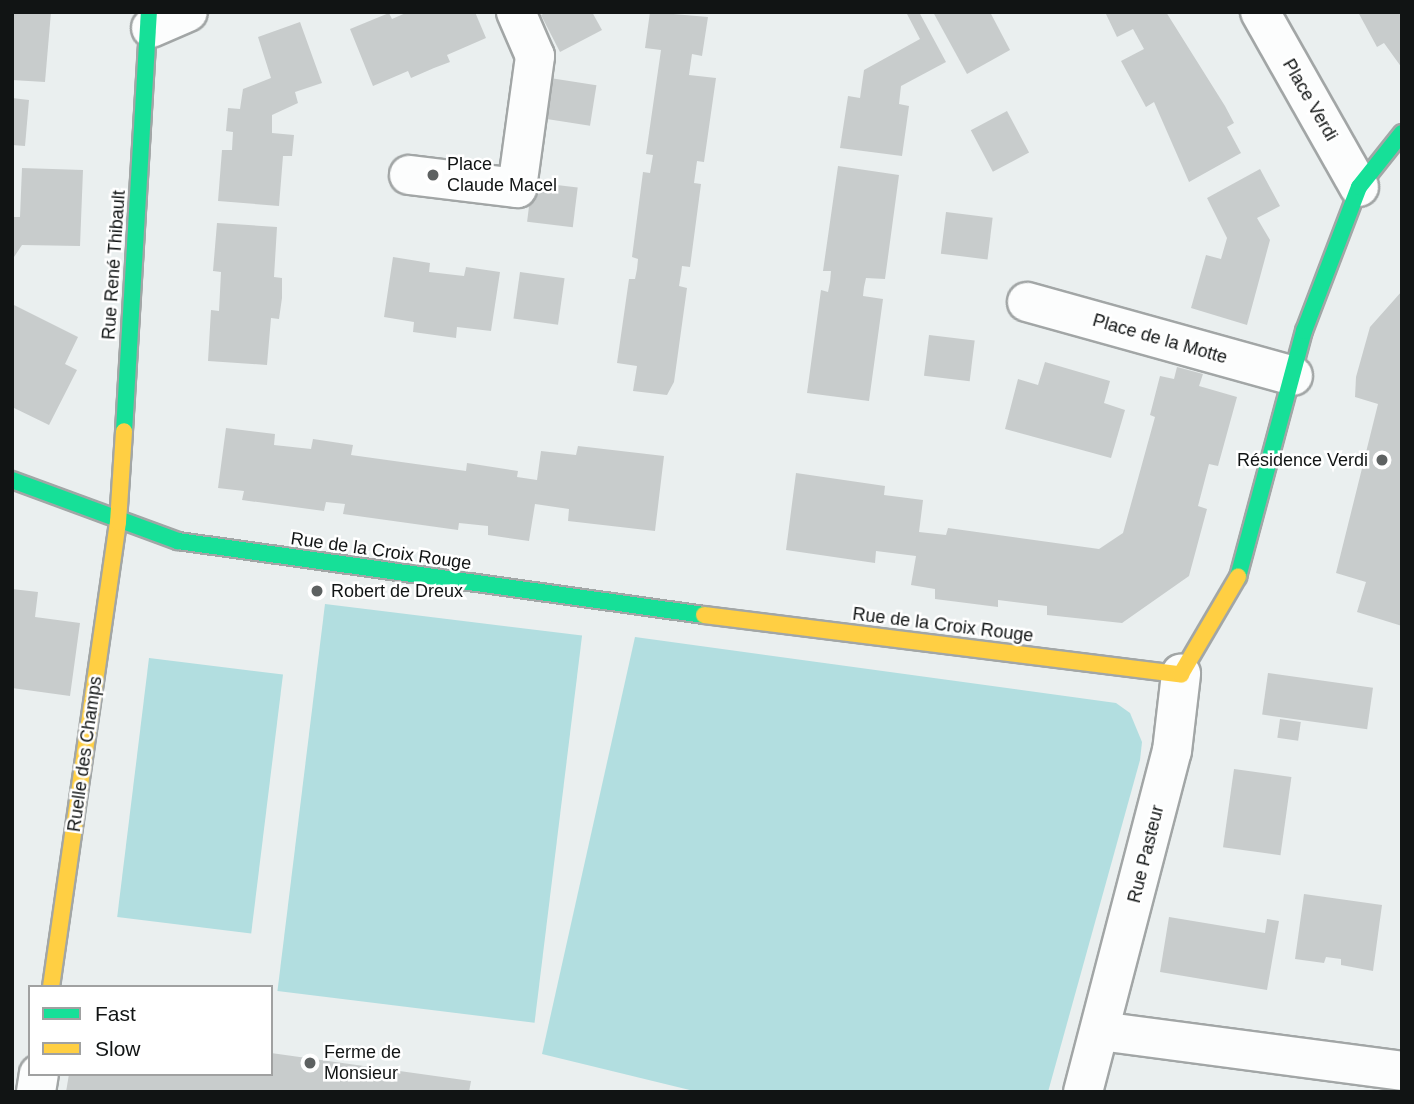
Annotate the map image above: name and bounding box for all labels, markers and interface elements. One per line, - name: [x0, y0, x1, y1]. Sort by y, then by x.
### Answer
- street label: Place Verdi: [1278, 55, 1342, 145]
- place label: Place Claude Macel: [447, 154, 557, 196]
- marker: Place Claude Macel: [425, 167, 441, 183]
- street label: Rue René Thibault: [98, 189, 130, 341]
- street label: Place de la Motte: [1090, 309, 1230, 369]
- place label: Résidence Verdi: [1237, 449, 1368, 471]
- marker: Résidence Verdi: [1374, 452, 1390, 468]
- street label: Rue de la Croix Rouge: [289, 528, 473, 574]
- place label: Robert de Dreux: [331, 580, 463, 602]
- marker: Robert de Dreux: [309, 583, 325, 599]
- street label: Rue de la Croix Rouge: [851, 603, 1035, 647]
- street label: Ruelle des Champs: [63, 675, 107, 833]
- street label: Rue Pasteur: [1123, 803, 1169, 905]
- legend: [28, 985, 273, 1076]
- text: Fast: [95, 1002, 136, 1025]
- text: Slow: [95, 1037, 141, 1060]
- place label: Ferme de Monsieur: [324, 1042, 401, 1084]
- marker: Ferme de Monsieur: [302, 1055, 318, 1071]

